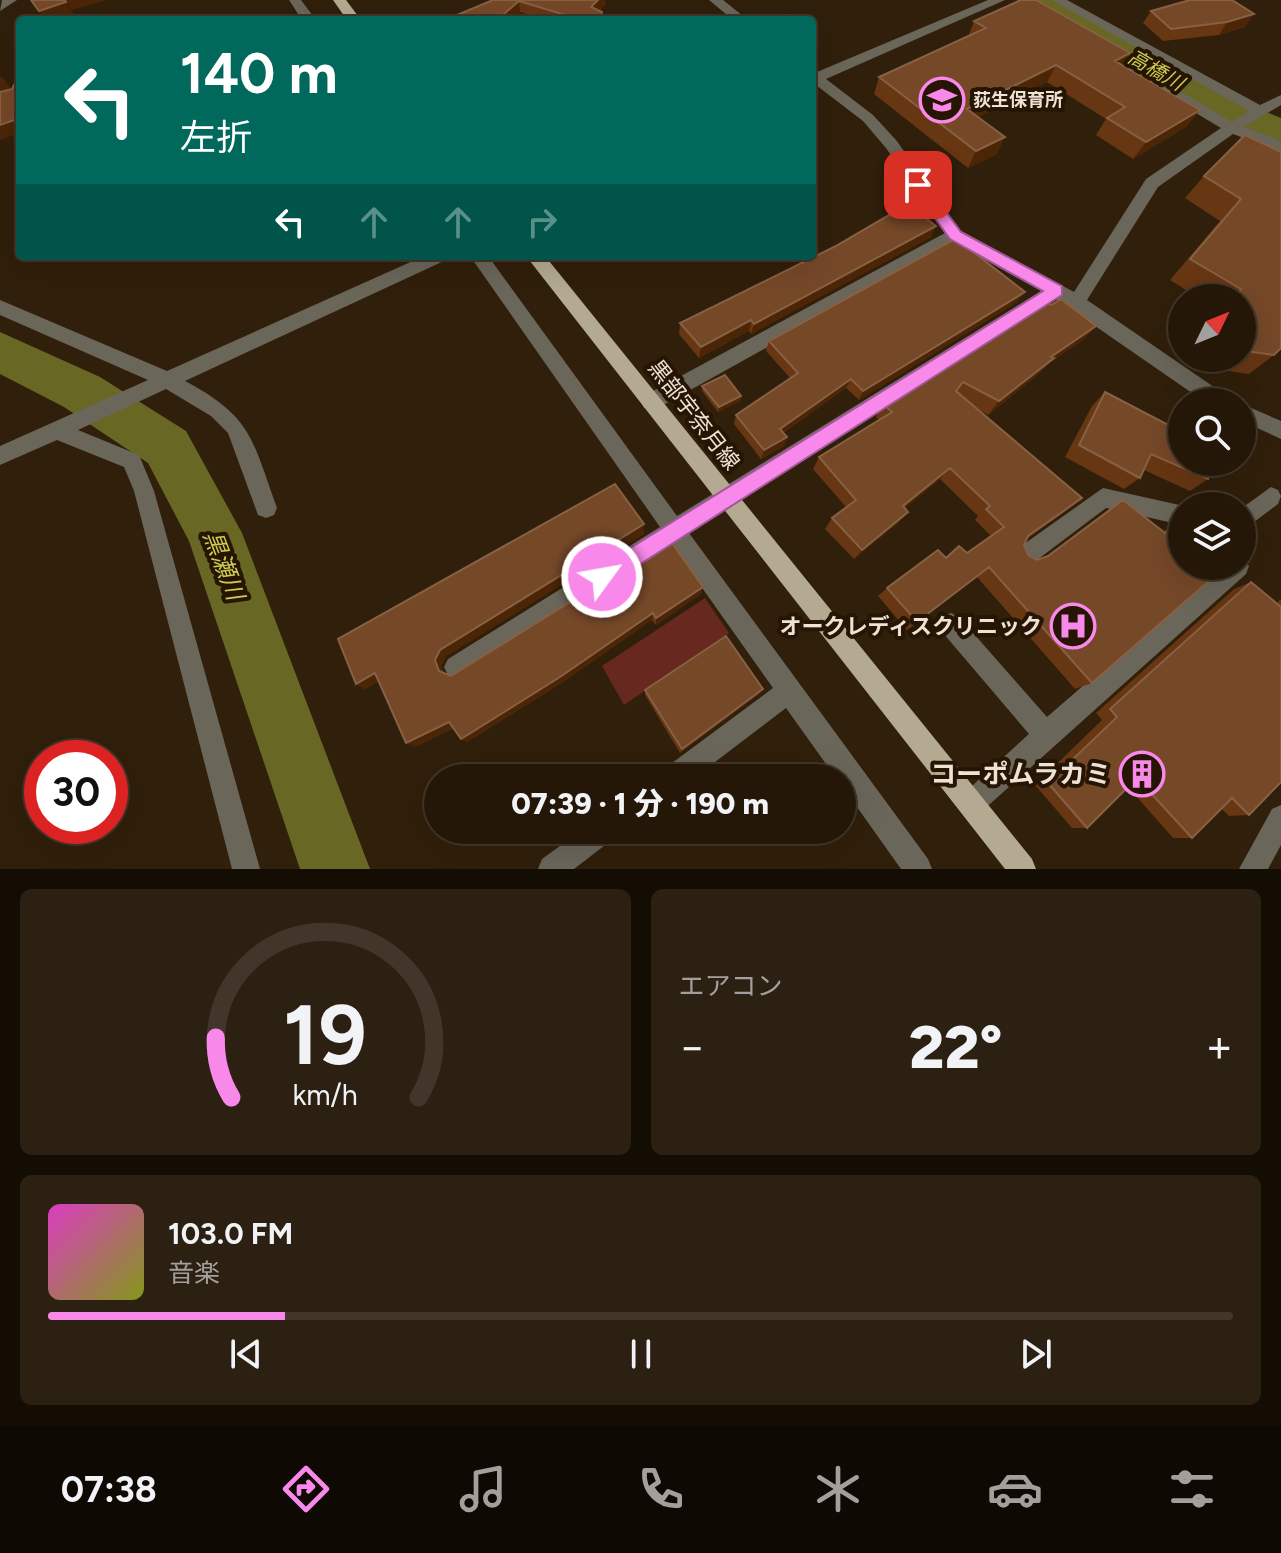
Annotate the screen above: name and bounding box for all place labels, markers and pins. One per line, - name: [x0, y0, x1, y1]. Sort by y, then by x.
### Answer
- school or university icon: 荻生保育所: [918, 76, 966, 124]
- place label: 荻生保育所: [973, 89, 1063, 111]
- pin: [884, 151, 952, 219]
- hospital icon: オークレディスクリニック: [1049, 602, 1097, 650]
- place label: オークレディスクリニック: [780, 613, 1042, 640]
- building icon: コーポムラカミ: [1118, 750, 1166, 798]
- place label: コーポムラカミ: [930, 758, 1111, 790]

